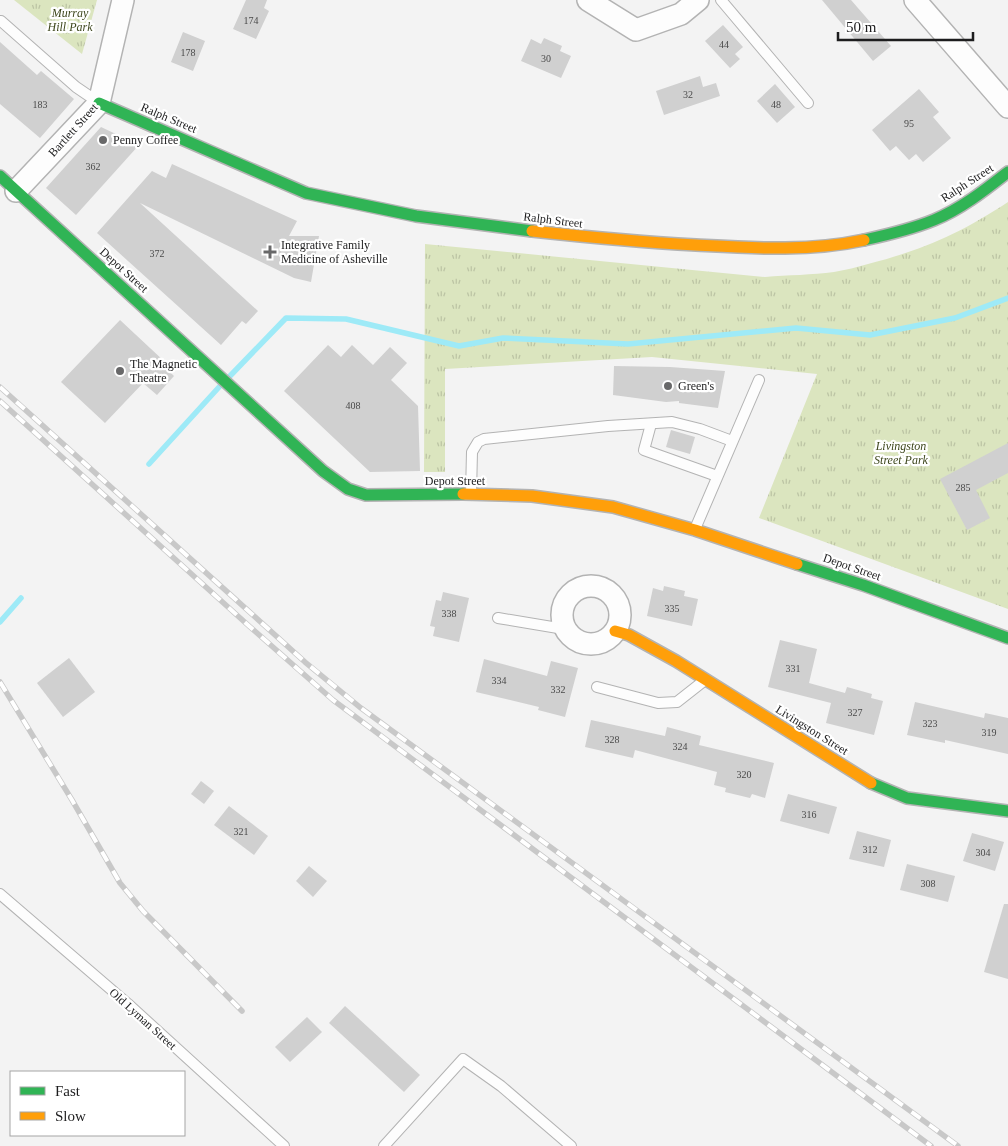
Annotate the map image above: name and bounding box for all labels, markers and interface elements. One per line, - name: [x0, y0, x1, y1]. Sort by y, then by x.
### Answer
- park label: Murray Hill Park: [47, 6, 93, 34]
- scale bar: [838, 10, 973, 42]
- house number: 174: [244, 15, 259, 26]
- text: 50 m: [846, 19, 877, 35]
- house number: 44: [719, 39, 729, 50]
- house number: 178: [181, 47, 196, 58]
- house number: 30: [541, 53, 551, 64]
- house number: 32: [683, 89, 693, 100]
- house number: 183: [33, 99, 48, 110]
- house number: 48: [771, 99, 781, 110]
- street label: Bartlett Street: [45, 100, 101, 160]
- street label: Ralph Street: [139, 100, 200, 136]
- house number: 95: [904, 118, 914, 129]
- place label: Penny Coffee: [113, 133, 178, 147]
- marker: Penny Coffee: [97, 134, 109, 146]
- house number: 362: [86, 161, 101, 172]
- street label: Ralph Street: [938, 161, 996, 205]
- street label: Ralph Street: [523, 209, 584, 231]
- place label: Integrative Family Medicine of Asheville: [281, 238, 388, 266]
- street label: Depot Street: [97, 245, 152, 296]
- marker: Integrative Family Medicine of Asheville: [263, 245, 277, 259]
- house number: 372: [150, 248, 165, 259]
- place label: The Magnetic Theatre: [130, 357, 197, 385]
- marker: The Magnetic Theatre: [114, 365, 126, 377]
- place label: Green's: [678, 379, 714, 393]
- marker: Green's: [662, 380, 674, 392]
- house number: 408: [346, 400, 361, 411]
- park label: Livingston Street Park: [874, 439, 929, 467]
- street label: Depot Street: [425, 474, 486, 488]
- house number: 285: [956, 482, 971, 493]
- street label: Depot Street: [821, 551, 883, 584]
- house number: 335: [665, 603, 680, 614]
- house number: 338: [442, 608, 457, 619]
- house number: 331: [786, 663, 801, 674]
- house number: 334: [492, 675, 507, 686]
- house number: 332: [551, 684, 566, 695]
- street label: Livingston Street: [773, 702, 851, 758]
- house number: 327: [848, 707, 863, 718]
- house number: 323: [923, 718, 938, 729]
- house number: 319: [982, 727, 997, 738]
- house number: 328: [605, 734, 620, 745]
- house number: 324: [673, 741, 688, 752]
- house number: 320: [737, 769, 752, 780]
- house number: 316: [802, 809, 817, 820]
- house number: 321: [234, 826, 249, 837]
- house number: 312: [863, 844, 878, 855]
- house number: 304: [976, 847, 991, 858]
- house number: 308: [921, 878, 936, 889]
- street label: Old Lyman Street: [107, 985, 180, 1053]
- legend: [10, 1071, 185, 1136]
- text: Fast: [55, 1083, 81, 1099]
- text: Slow: [55, 1108, 86, 1124]

